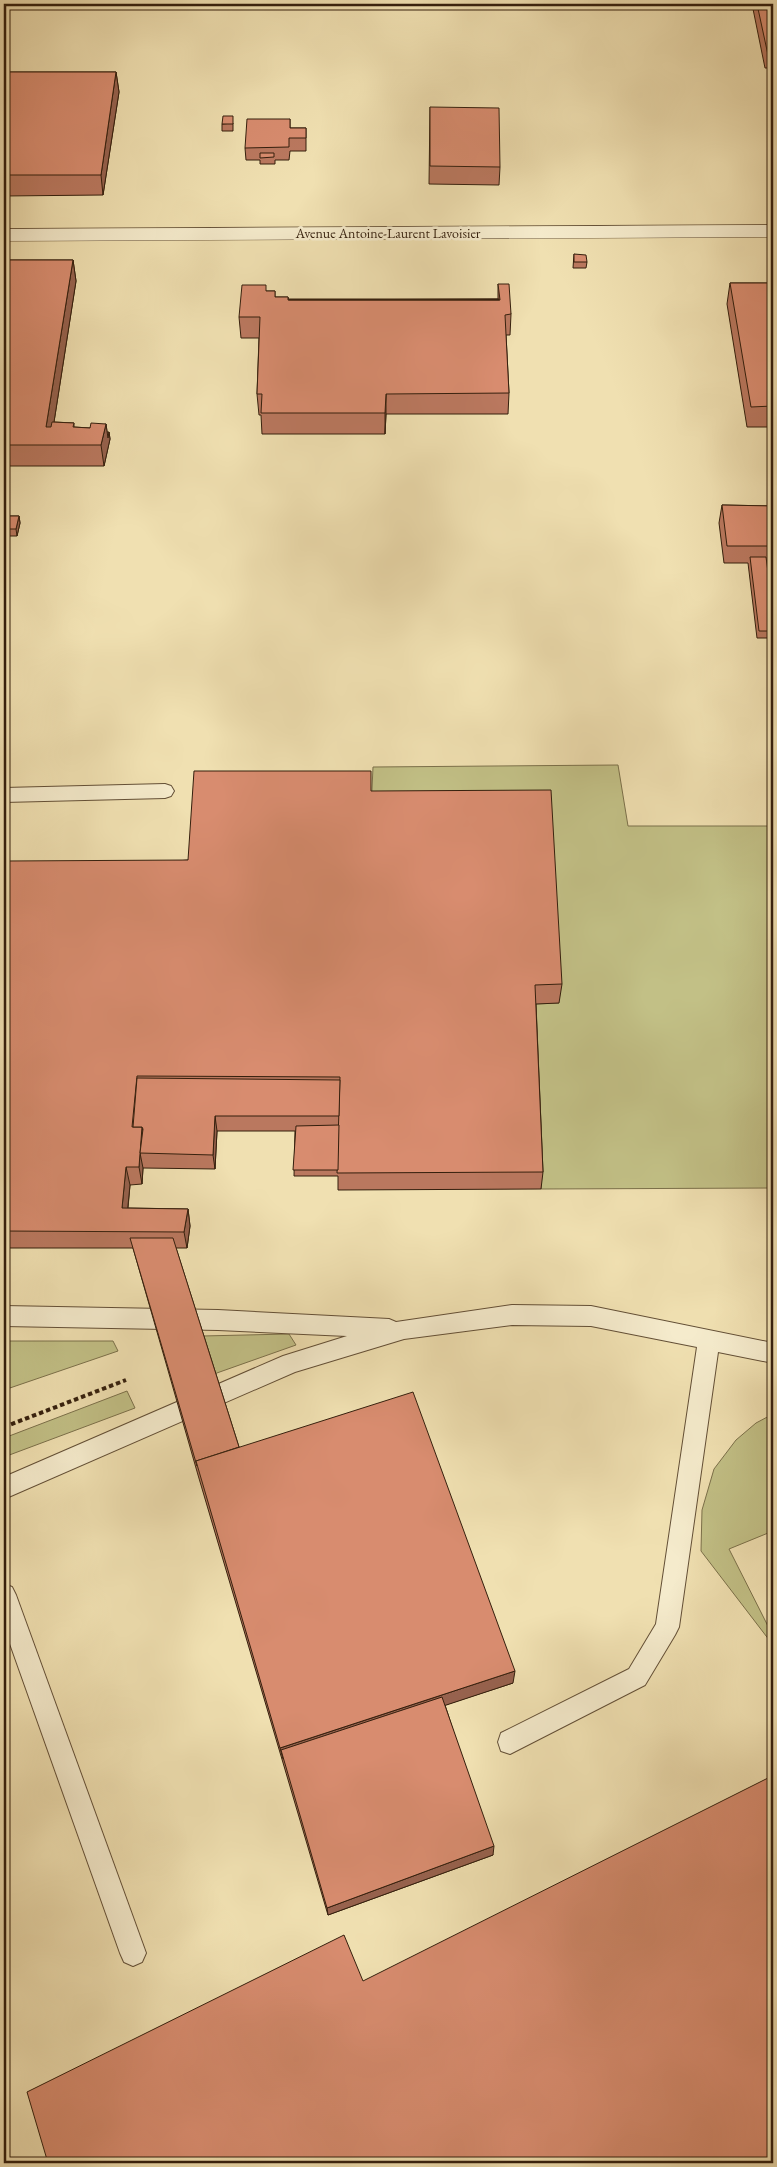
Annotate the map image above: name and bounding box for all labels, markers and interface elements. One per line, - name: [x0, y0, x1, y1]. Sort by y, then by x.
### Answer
- street label: Avenue Antoine-Laurent Lavoisier: [294, 224, 481, 242]

